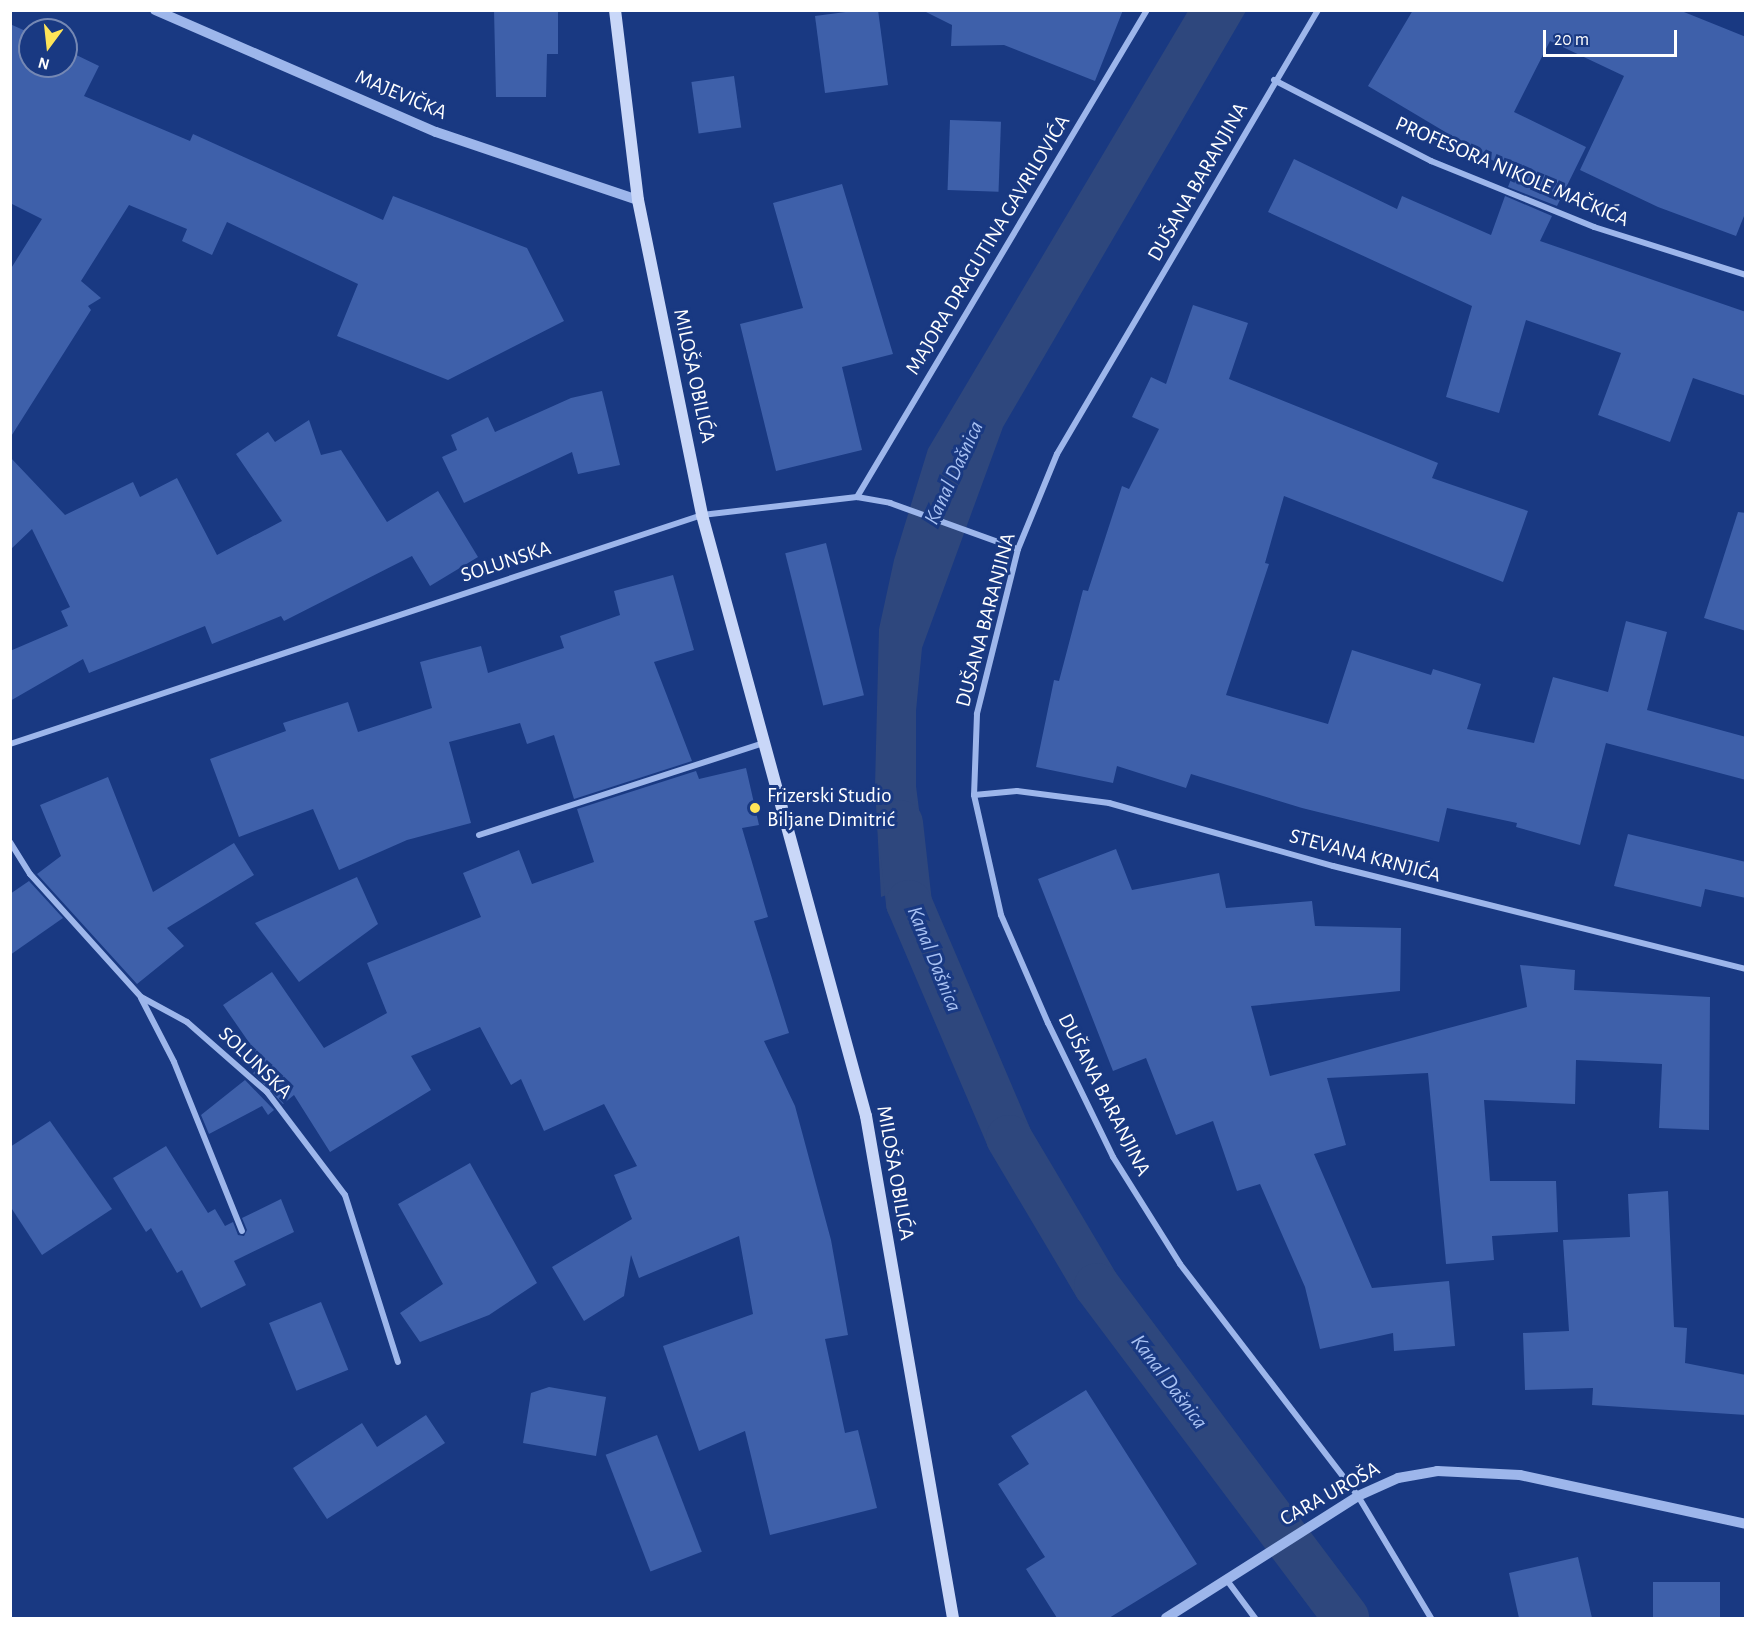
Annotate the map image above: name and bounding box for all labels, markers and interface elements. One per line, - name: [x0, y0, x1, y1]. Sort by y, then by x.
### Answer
- north arrow: [18, 18, 78, 78]
- scale bar: [1546, 18, 1680, 56]
- text: 20 m: [1554, 31, 1589, 49]
- text: N: [36, 54, 51, 73]
- street label: MAJEVIČKA: [351, 64, 451, 126]
- street label: DUŠANA BARANJINA: [1142, 98, 1254, 266]
- street label: MAJORA DRAGUTINA GAVRILOVIĆA: [900, 110, 1076, 380]
- street label: PROFESORA NIKOLE MAČKIĆA: [1391, 111, 1633, 233]
- street label: MILOŠA OBILIĆA: [668, 307, 720, 445]
- water label: Kanal Dašnica: [918, 417, 990, 529]
- street label: DUŠANA BARANJINA: [951, 530, 1021, 710]
- street label: SOLUNSKA: [458, 536, 554, 588]
- place label: Frizerski Studio Biljane Dimitrić: [767, 783, 895, 833]
- marker: Frizerski Studio Biljane Dimitrić: [748, 801, 762, 815]
- street label: STEVANA KRNJIĆA: [1287, 824, 1443, 888]
- water label: Kanal Dašnica: [901, 902, 967, 1016]
- street label: DUŠANA BARANJINA: [1052, 1010, 1156, 1180]
- street label: SOLUNSKA: [213, 1022, 297, 1104]
- street label: MILOŠA OBILIĆA: [871, 1104, 919, 1242]
- water label: Kanal Dašnica: [1125, 1329, 1213, 1435]
- street label: CARA UROŠA: [1276, 1456, 1384, 1532]

